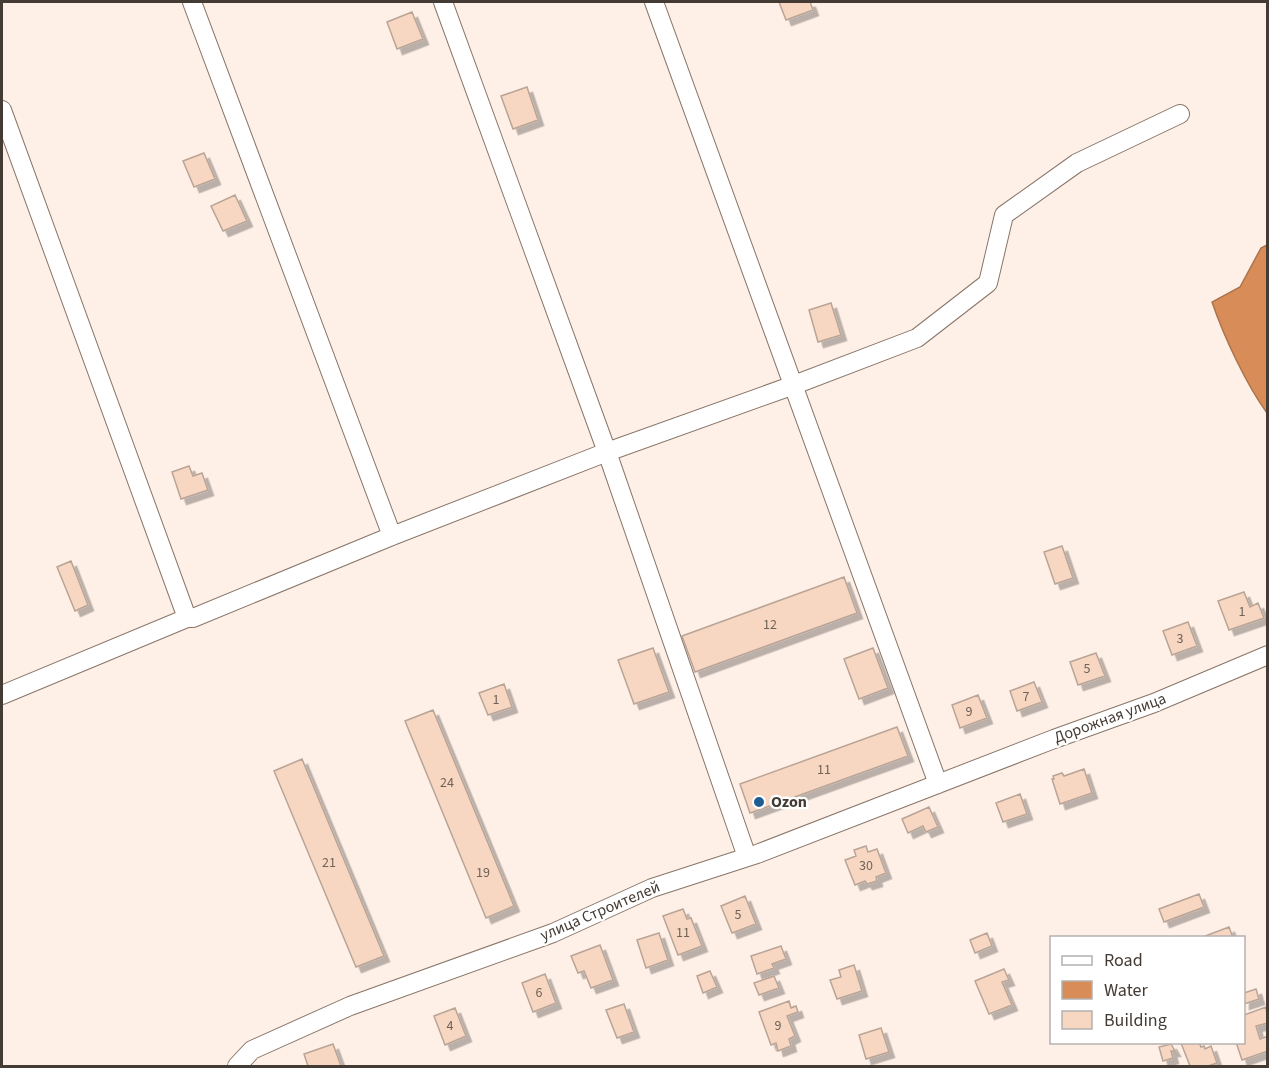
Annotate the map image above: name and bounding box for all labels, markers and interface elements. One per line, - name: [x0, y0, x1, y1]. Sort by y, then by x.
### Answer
- house number: 1: [1239, 602, 1246, 622]
- house number: 12: [763, 615, 777, 635]
- house number: 3: [1177, 629, 1184, 649]
- house number: 5: [1084, 659, 1091, 679]
- house number: 7: [1023, 687, 1030, 707]
- street label: Дорожная улица: [1051, 687, 1169, 749]
- house number: 1: [493, 690, 500, 710]
- house number: 9: [966, 702, 973, 722]
- house number: 11: [817, 760, 831, 780]
- house number: 24: [440, 773, 454, 793]
- place label: Ozon: [771, 791, 807, 813]
- marker: Ozon: [752, 795, 766, 809]
- house number: 21: [322, 853, 336, 873]
- house number: 30: [859, 856, 873, 876]
- house number: 19: [476, 863, 490, 883]
- street label: улица Строителей: [537, 876, 663, 946]
- house number: 5: [735, 905, 742, 925]
- house number: 11: [676, 923, 690, 943]
- legend: [1050, 936, 1245, 1044]
- text: Road: [1104, 948, 1143, 973]
- text: Water: [1104, 978, 1148, 1003]
- house number: 6: [536, 983, 543, 1003]
- text: Building: [1104, 1008, 1167, 1033]
- house number: 4: [447, 1016, 454, 1036]
- house number: 9: [775, 1016, 782, 1036]

